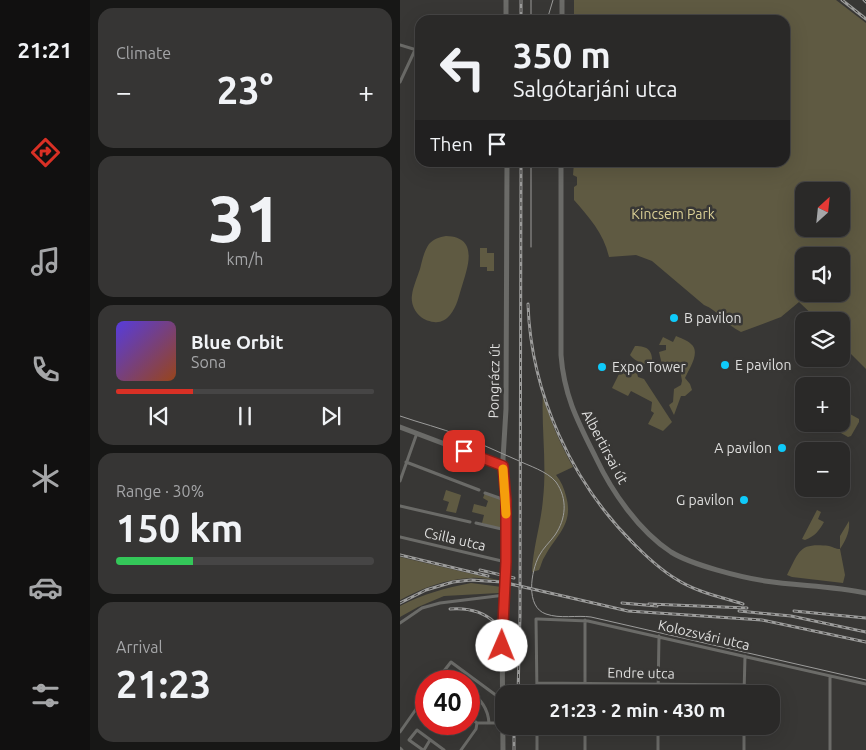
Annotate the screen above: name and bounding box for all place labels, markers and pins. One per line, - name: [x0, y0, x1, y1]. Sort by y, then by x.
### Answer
- place label: B pavilon: [684, 310, 742, 326]
- marker: B pavilon: [668, 312, 680, 324]
- place label: E pavilon: [735, 357, 792, 373]
- place label: Expo Tower: [612, 359, 687, 375]
- marker: E pavilon: [719, 359, 731, 371]
- marker: Expo Tower: [596, 361, 608, 373]
- pin: [443, 430, 485, 472]
- place label: A pavilon: [714, 440, 772, 456]
- marker: A pavilon: [776, 442, 788, 454]
- place label: G pavilon: [676, 492, 734, 508]
- marker: G pavilon: [738, 494, 750, 506]

